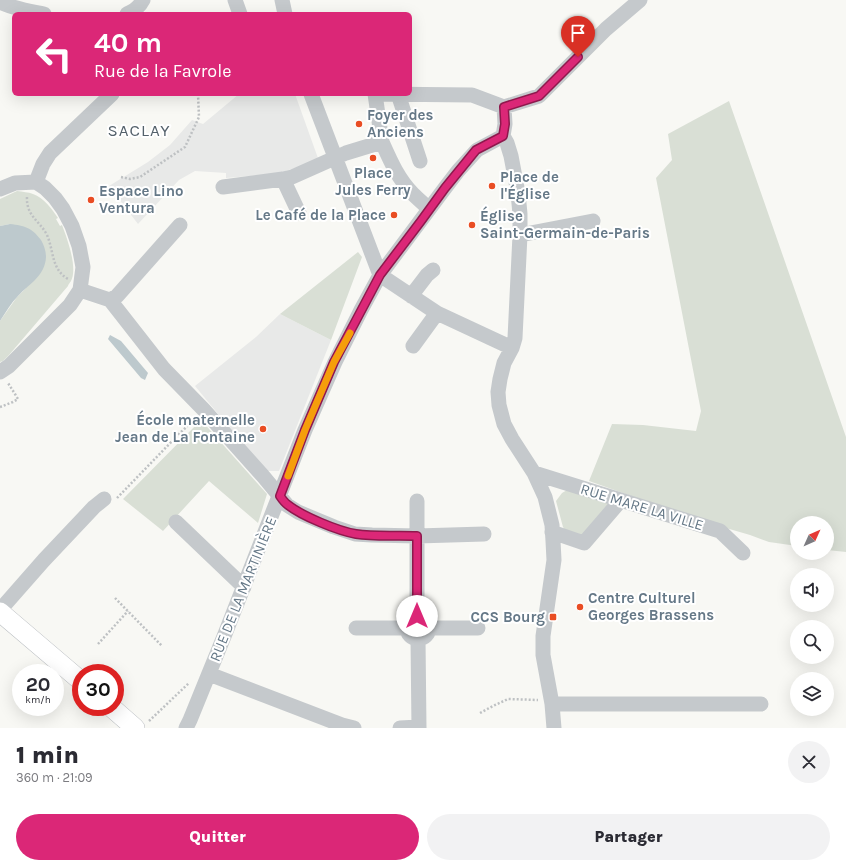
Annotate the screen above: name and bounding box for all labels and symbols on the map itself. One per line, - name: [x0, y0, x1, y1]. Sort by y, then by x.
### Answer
- pin: [561, 16, 595, 57]
- place label: Foyer des Anciens: [367, 106, 434, 141]
- marker: Foyer des Anciens: [354, 119, 364, 129]
- district label: SACLAY: [107, 120, 171, 140]
- marker: Place Jules Ferry: [368, 153, 378, 163]
- place label: Place Jules Ferry: [335, 164, 411, 199]
- place label: Place de l'Église: [500, 168, 559, 203]
- marker: Place de l'Église: [487, 181, 497, 191]
- place label: Espace Lino Ventura: [99, 182, 184, 217]
- marker: Espace Lino Ventura: [86, 195, 96, 205]
- place label: Le Café de la Place: [255, 206, 386, 224]
- place label: Église Saint-Germain-de-Paris: [480, 206, 650, 242]
- marker: Le Café de la Place: [389, 210, 399, 220]
- marker: Église Saint-Germain-de-Paris: [467, 220, 477, 230]
- place label: École maternelle Jean de La Fontaine: [115, 410, 255, 446]
- marker: École maternelle Jean de La Fontaine: [258, 424, 268, 434]
- street label: RUE MARE LA VILLE: [578, 480, 706, 534]
- street label: RUE DE LA MARTINIÈRE: [206, 514, 280, 664]
- north arrow: [790, 516, 834, 560]
- place label: Centre Culturel Georges Brassens: [588, 589, 714, 624]
- position arrow: [396, 595, 438, 637]
- marker: Centre Culturel Georges Brassens: [575, 602, 585, 612]
- place label: CCS Bourg: [471, 608, 545, 626]
- marker: CCS Bourg: [548, 612, 558, 622]
- speed limit sign: 30: [72, 664, 124, 716]

